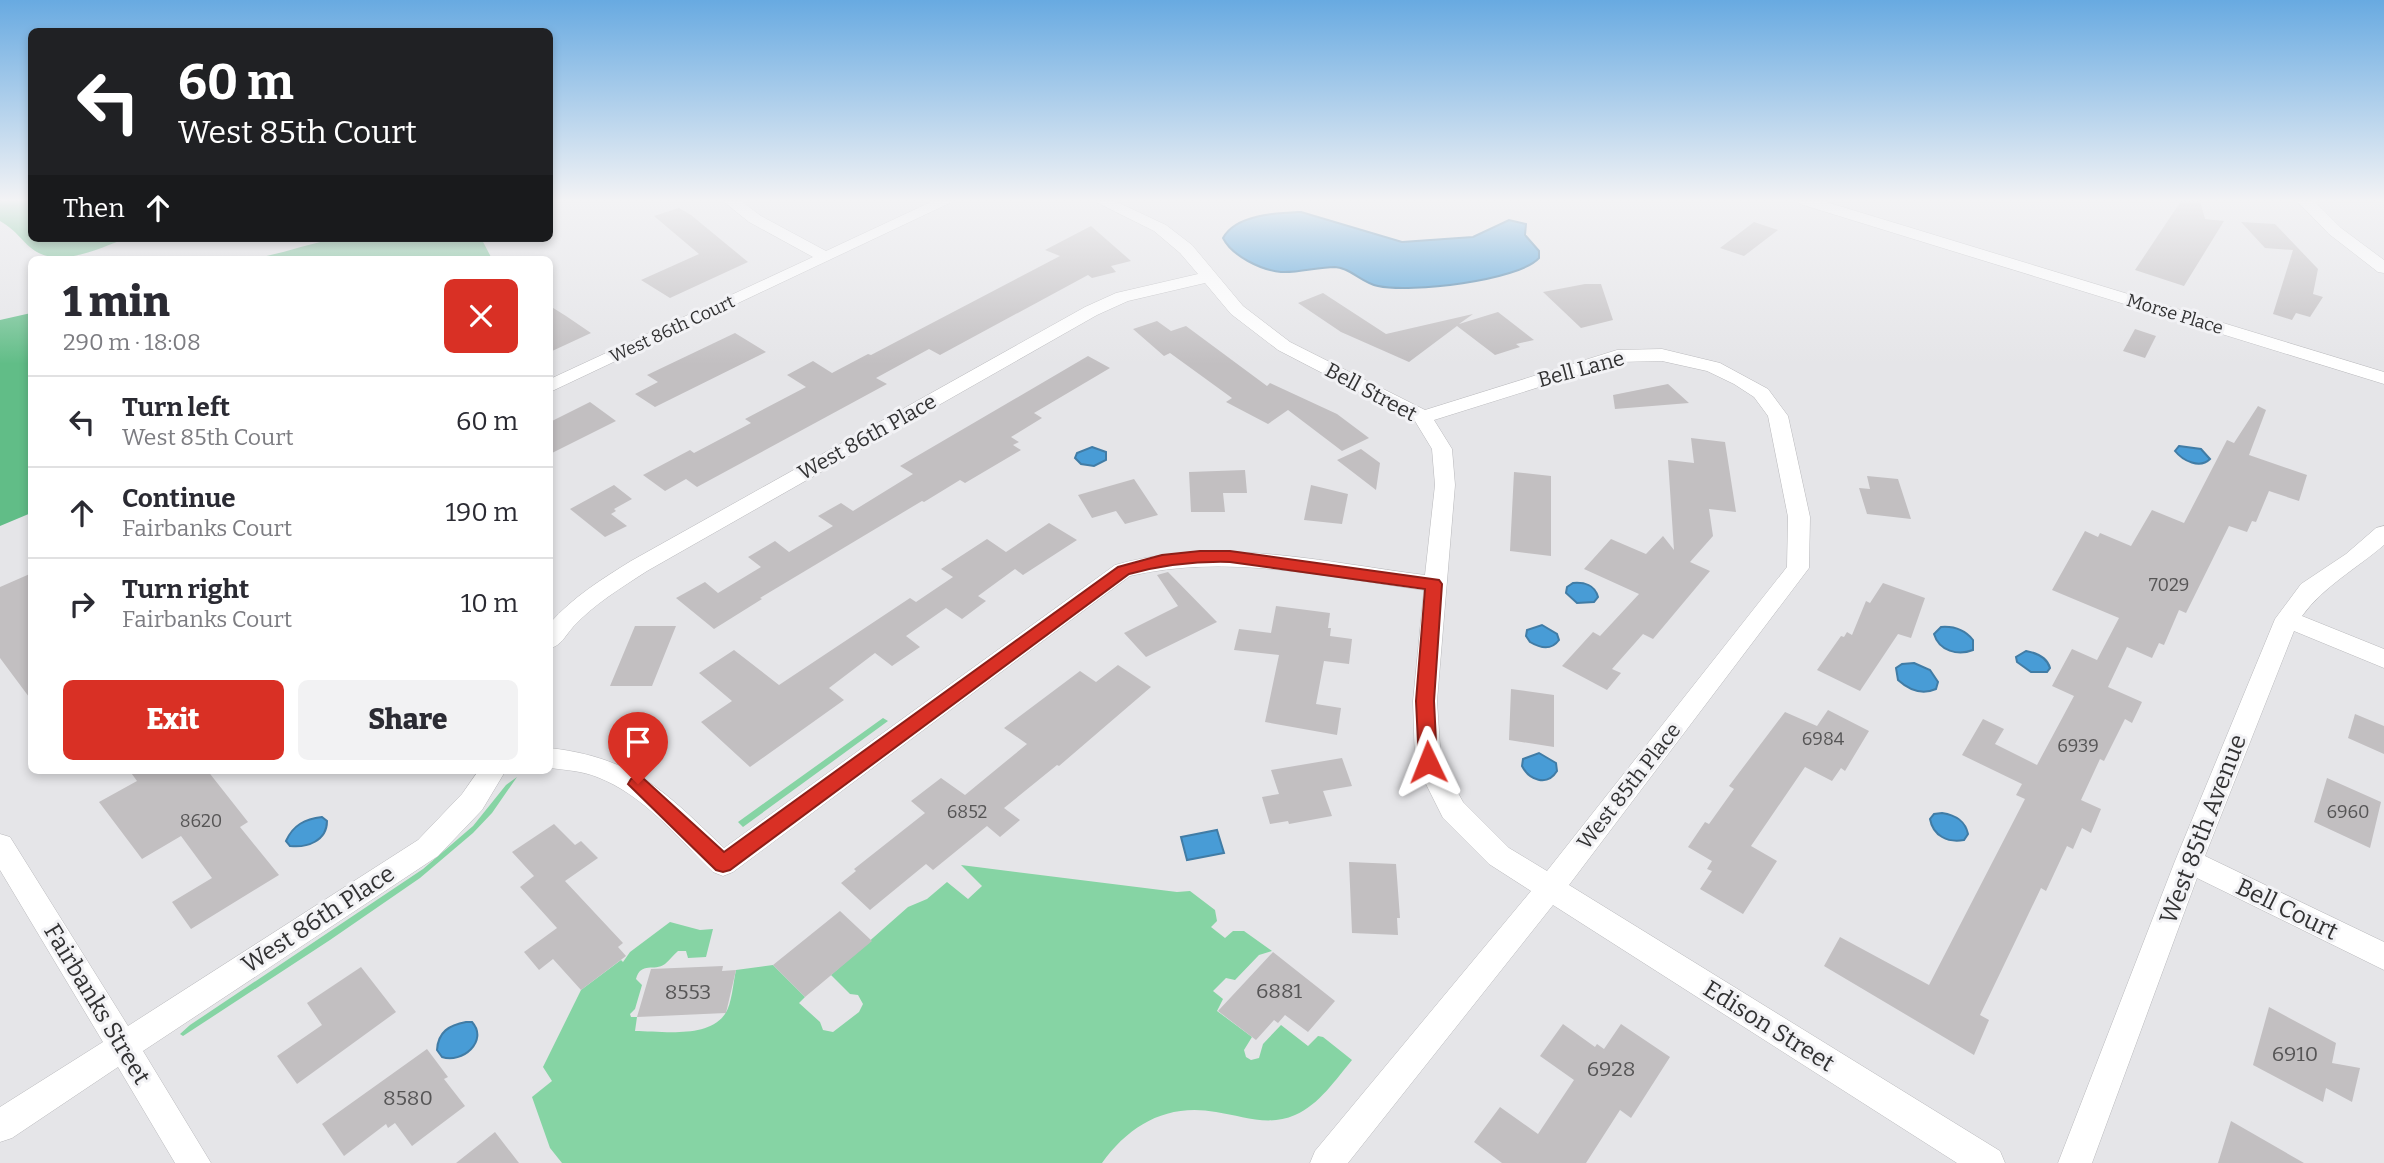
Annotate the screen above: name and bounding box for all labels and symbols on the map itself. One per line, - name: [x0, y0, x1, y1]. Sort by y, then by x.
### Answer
- street label: Morse Place: [2124, 289, 2226, 339]
- street label: West 86th Court: [606, 290, 738, 368]
- street label: Bell Lane: [1535, 345, 1627, 393]
- street label: Bell Street: [1321, 357, 1422, 427]
- street label: West 86th Place: [793, 388, 941, 486]
- house number: 7029: [2149, 574, 2189, 596]
- pin: [608, 712, 668, 784]
- street label: West 85th Place: [1572, 718, 1686, 854]
- position arrow: [1391, 725, 1465, 799]
- house number: 6984: [1802, 728, 1845, 750]
- street label: West 85th Avenue: [2154, 730, 2252, 928]
- house number: 6939: [2057, 735, 2099, 757]
- house number: 6852: [947, 801, 987, 823]
- house number: 6960: [2326, 801, 2370, 823]
- house number: 8620: [180, 810, 222, 832]
- street label: West 86th Place: [236, 859, 400, 979]
- street label: Bell Court: [2232, 872, 2343, 946]
- street label: Fairbanks Street: [38, 919, 156, 1090]
- street label: Edison Street: [1698, 975, 1840, 1077]
- house number: 6881: [1256, 978, 1303, 1004]
- house number: 8553: [665, 979, 711, 1005]
- house number: 6910: [2272, 1041, 2318, 1067]
- house number: 6928: [1587, 1056, 1635, 1082]
- house number: 8580: [383, 1085, 433, 1111]

